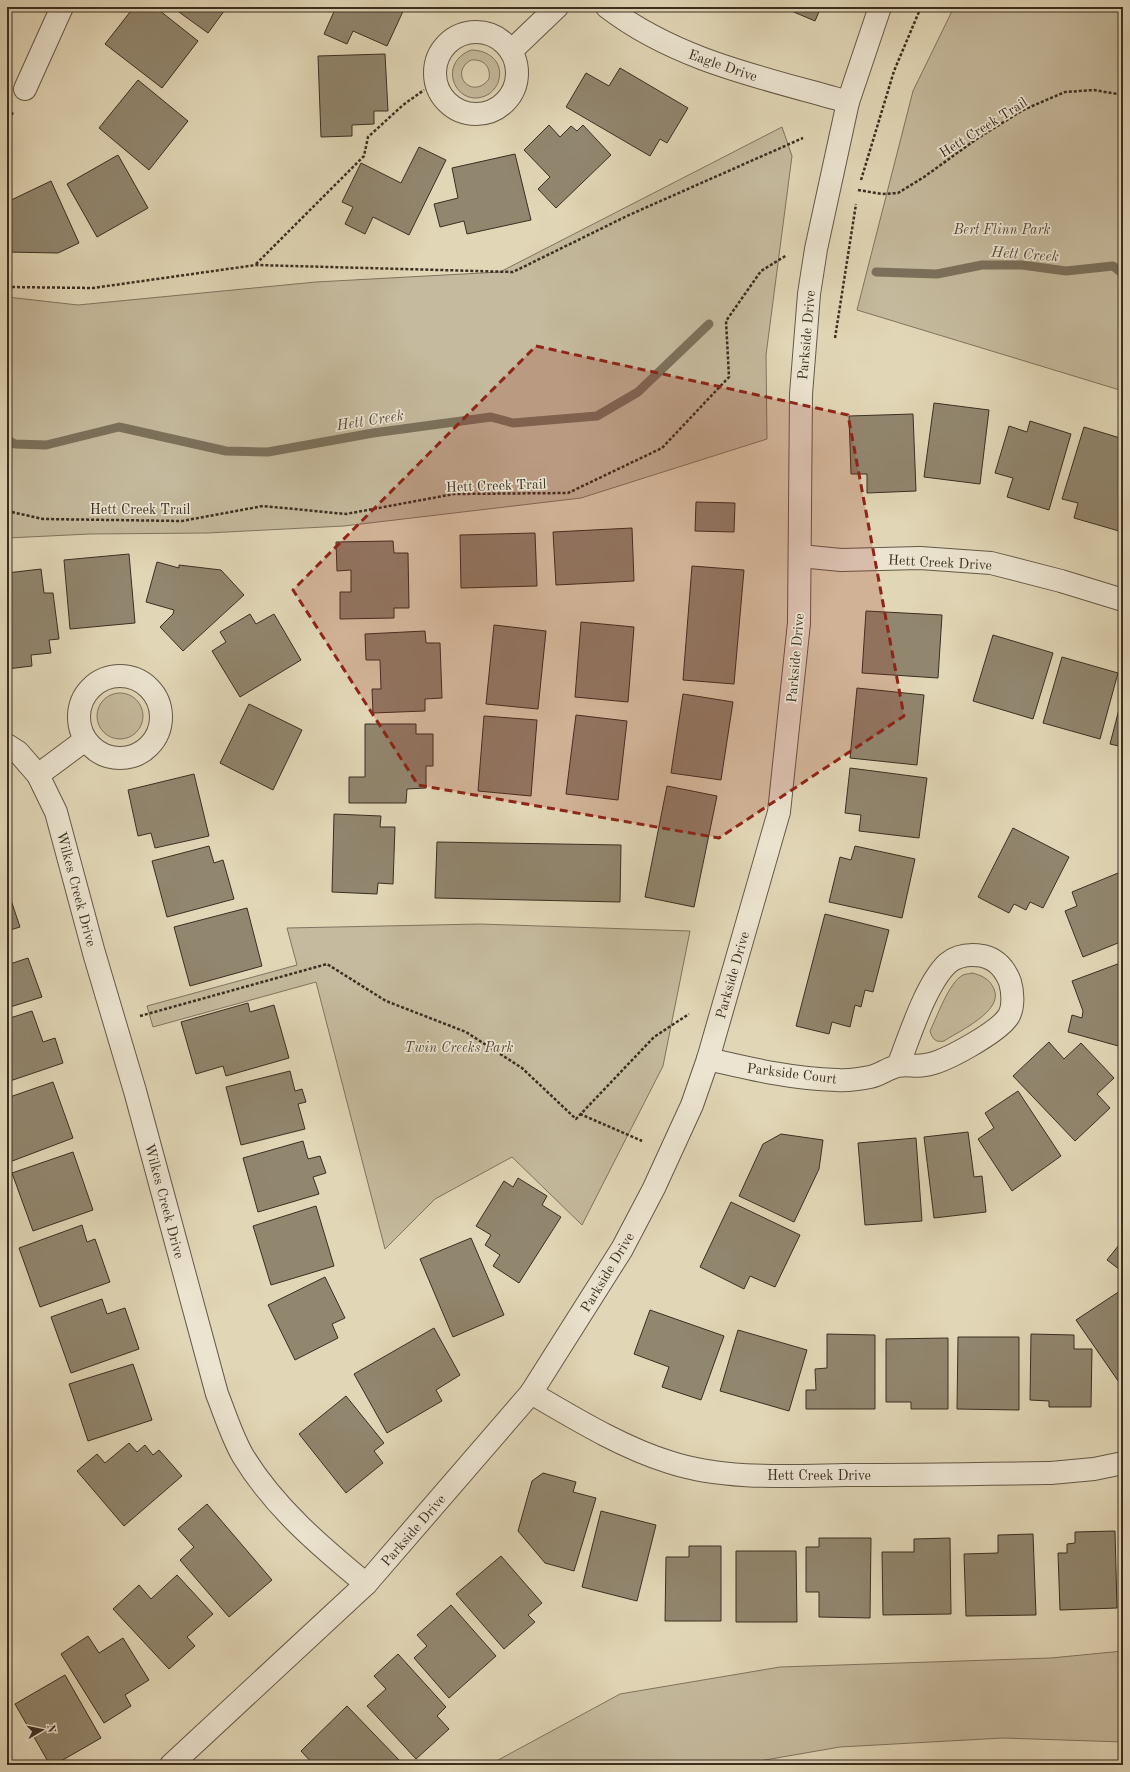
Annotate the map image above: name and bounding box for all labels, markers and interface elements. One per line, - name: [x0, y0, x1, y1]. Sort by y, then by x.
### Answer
- street label: Eagle Drive: [686, 48, 759, 84]
- street label: Hett Creek Trail: [937, 95, 1030, 160]
- park label: Bert Flinn Park: [953, 223, 1051, 237]
- water label: Hett Creek: [989, 246, 1059, 265]
- street label: Parkside Drive: [796, 290, 818, 381]
- water label: Hett Creek: [334, 409, 405, 434]
- street label: Hett Creek Trail: [446, 477, 547, 495]
- street label: Hett Creek Trail: [90, 503, 191, 517]
- street label: Hett Creek Drive: [888, 553, 992, 573]
- street label: Parkside Drive: [785, 613, 807, 704]
- street label: Wilkes Creek Drive: [54, 830, 98, 948]
- street label: Parkside Drive: [714, 930, 752, 1020]
- park label: Twin Creeks Park: [405, 1041, 514, 1055]
- street label: Parkside Court: [746, 1062, 838, 1086]
- street label: Wilkes Creek Drive: [142, 1142, 186, 1260]
- street label: Parkside Drive: [579, 1230, 637, 1315]
- street label: Hett Creek Drive: [767, 1469, 871, 1483]
- street label: Parkside Drive: [379, 1492, 449, 1569]
- north arrow: [22, 1710, 62, 1750]
- text: N: [44, 1724, 57, 1734]

